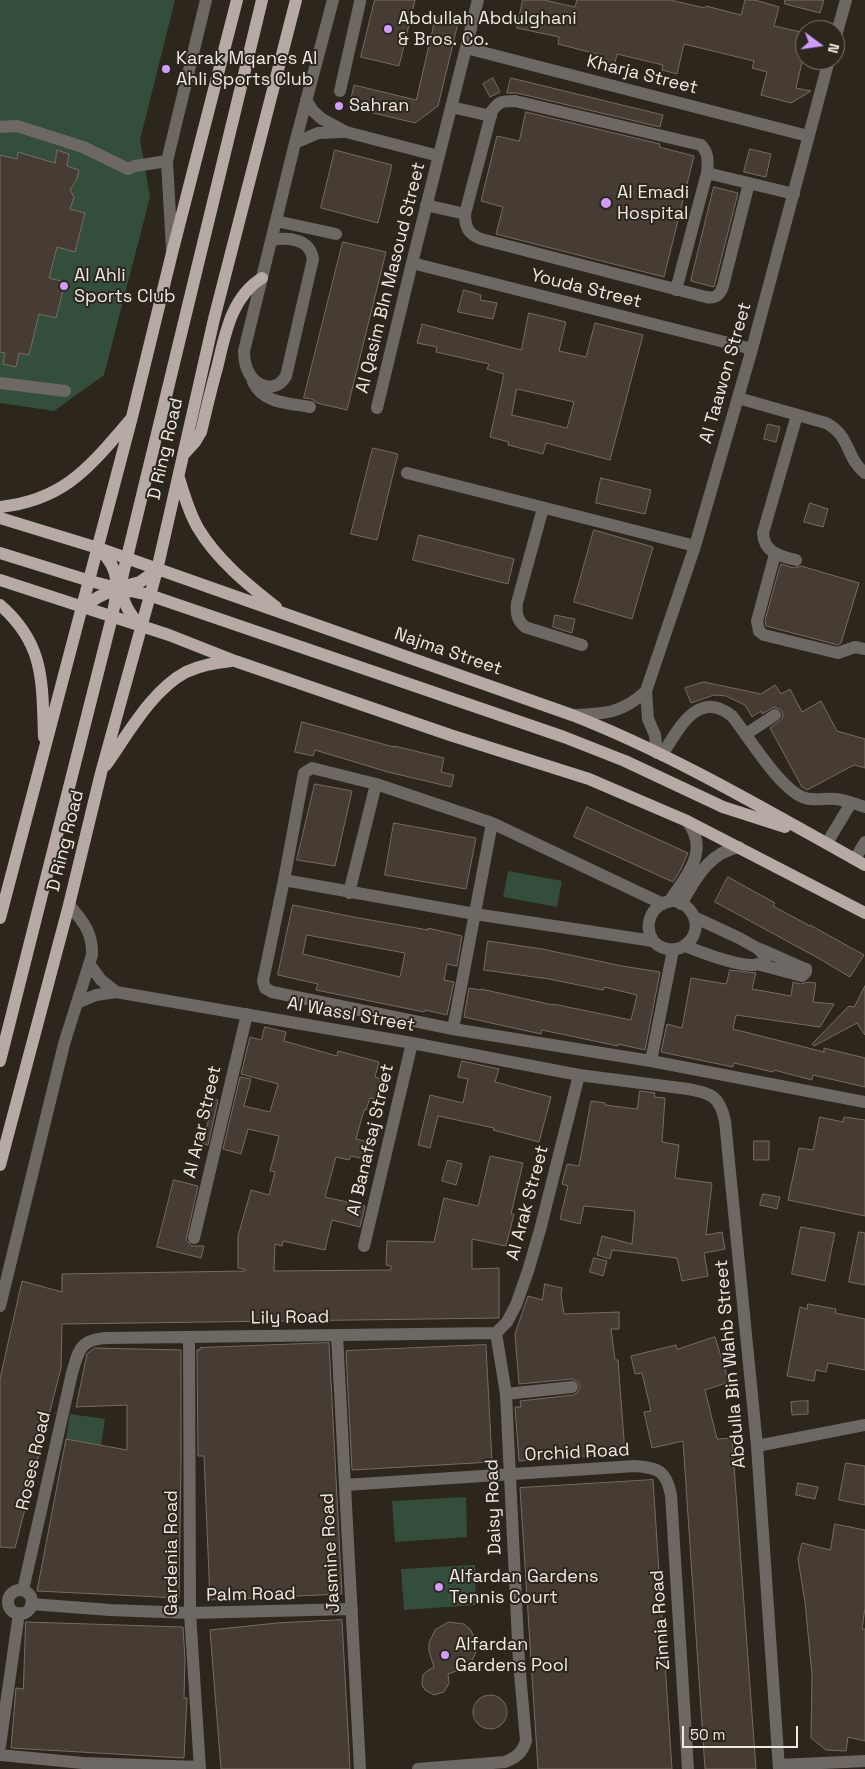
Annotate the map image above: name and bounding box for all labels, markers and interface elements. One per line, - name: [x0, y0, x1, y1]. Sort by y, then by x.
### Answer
- place label: Abdullah Abdulghani & Bros. Co.: [398, 8, 577, 50]
- north arrow: [795, 20, 845, 70]
- marker: Abdullah Abdulghani & Bros. Co.: [382, 23, 394, 35]
- text: N: [824, 42, 843, 55]
- place label: Karak Mqanes Al Ahli Sports Club: [176, 48, 318, 90]
- street label: Kharja Street: [584, 51, 700, 99]
- marker: Karak Mqanes Al Ahli Sports Club: [160, 63, 172, 75]
- place label: Sahran: [349, 95, 409, 117]
- marker: Sahran: [333, 100, 345, 112]
- street label: Al Qasim BIn Masoud Street: [352, 160, 430, 396]
- place label: Al Emadi Hospital: [617, 182, 689, 224]
- marker: Al Emadi Hospital: [599, 196, 613, 210]
- place label: Al Ahli Sports Club: [74, 265, 176, 308]
- street label: Youda Street: [528, 265, 644, 313]
- marker: Al Ahli Sports Club: [58, 280, 70, 292]
- street label: Al Taawon Street: [696, 300, 756, 446]
- street label: D Ring Road: [144, 396, 188, 502]
- street label: Najma Street: [391, 624, 505, 680]
- street label: D Ring Road: [43, 788, 89, 894]
- street label: Al Wassl Street: [285, 993, 417, 1037]
- street label: Al Banafsaj Street: [343, 1062, 399, 1218]
- street label: Al Arar Street: [180, 1064, 226, 1180]
- street label: Al Arak Street: [502, 1143, 554, 1263]
- street label: Abdulla Bin Wahb Street: [711, 1259, 751, 1469]
- street label: Lily Road: [251, 1307, 329, 1329]
- street label: Roses Road: [12, 1409, 56, 1513]
- street label: Orchid Road: [524, 1439, 630, 1467]
- street label: Daisy Road: [482, 1459, 506, 1555]
- street label: Gardenia Road: [161, 1490, 183, 1616]
- street label: Jasmine Road: [317, 1492, 345, 1614]
- place label: Alfardan Gardens Tennis Court: [449, 1566, 598, 1608]
- street label: Zinnia Road: [647, 1569, 675, 1671]
- marker: Alfardan Gardens Tennis Court: [433, 1581, 445, 1593]
- street label: Palm Road: [206, 1583, 296, 1607]
- place label: Alfardan Gardens Pool: [455, 1634, 568, 1676]
- marker: Alfardan Gardens Pool: [439, 1649, 451, 1661]
- scale bar: [685, 1716, 801, 1748]
- text: 50 m: [690, 1725, 725, 1744]

